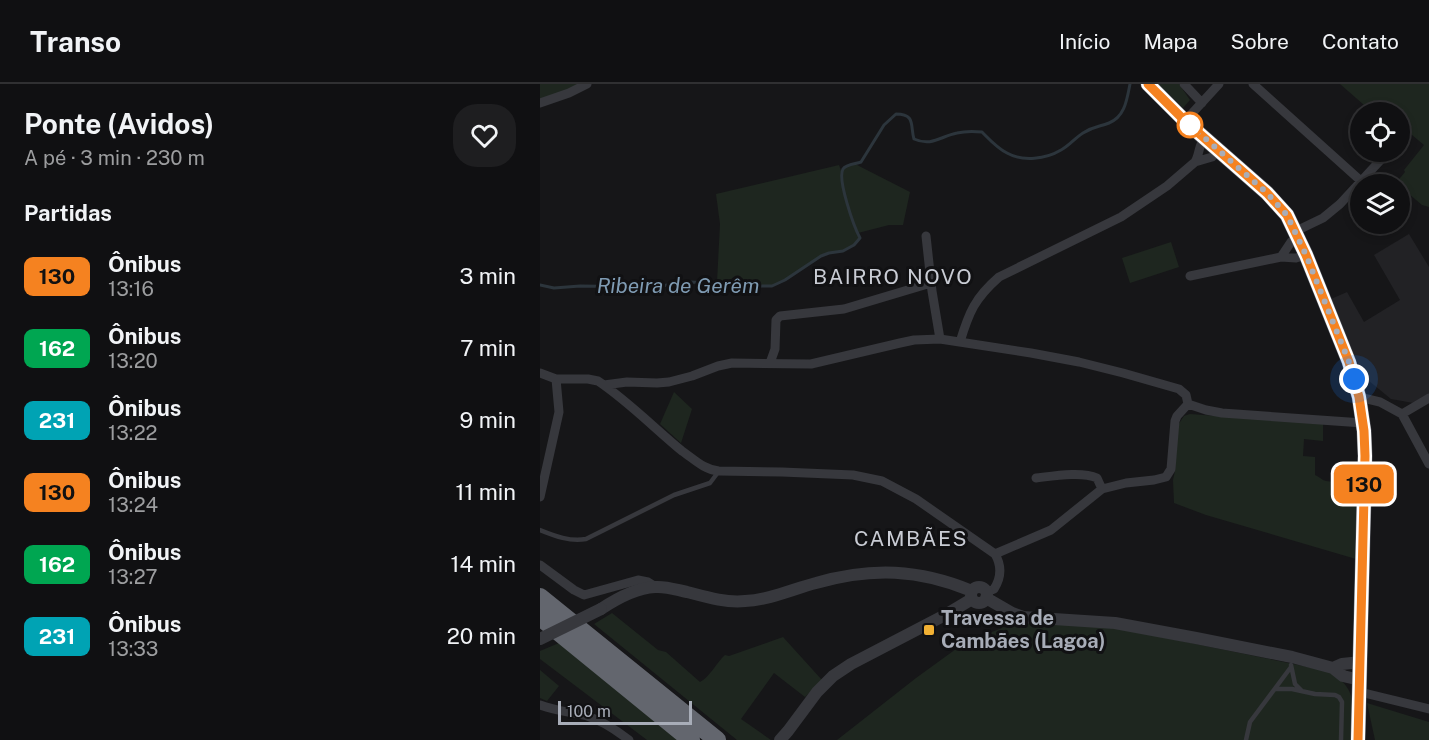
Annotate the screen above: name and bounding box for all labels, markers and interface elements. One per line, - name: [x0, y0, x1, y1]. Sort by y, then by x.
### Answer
- text: Transo: [30, 25, 121, 58]
- text: Início: [1059, 29, 1110, 54]
- text: Mapa: [1143, 29, 1198, 54]
- text: Sobre: [1231, 29, 1289, 54]
- text: Contato: [1322, 29, 1399, 54]
- map controls: [1350, 102, 1410, 234]
- button: locate: [1350, 102, 1410, 162]
- button: heart: [453, 104, 516, 167]
- text: Ponte (Avidos): [24, 107, 214, 140]
- unlabelled marker: [1177, 112, 1203, 138]
- text: A pé · 3 min · 230 m: [24, 146, 205, 170]
- button: layers: [1350, 174, 1410, 234]
- text: Partidas: [24, 200, 112, 226]
- text: Ônibus: [108, 251, 181, 277]
- text: 3 min: [459, 263, 516, 289]
- text: 130: [39, 264, 75, 289]
- district label: BAIRRO NOVO: [813, 264, 973, 289]
- water label: Ribeira de Gerêm: [597, 273, 759, 298]
- text: 13:16: [108, 277, 154, 301]
- text: Ônibus: [108, 323, 181, 349]
- text: 7 min: [460, 335, 516, 361]
- text: 162: [39, 336, 75, 361]
- text: 13:20: [108, 349, 158, 373]
- your location: [1339, 364, 1369, 394]
- text: Ônibus: [108, 395, 181, 421]
- text: 9 min: [460, 407, 516, 433]
- text: 231: [39, 408, 75, 433]
- text: 13:22: [108, 421, 158, 445]
- line badge: 130: [1330, 464, 1398, 504]
- text: Ônibus: [108, 467, 181, 493]
- text: 130: [1346, 472, 1382, 497]
- text: 11 min: [455, 479, 516, 505]
- text: 130: [39, 480, 75, 505]
- text: 13:24: [108, 493, 158, 517]
- district label: CAMBÃES: [854, 526, 968, 551]
- text: Ônibus: [108, 539, 181, 565]
- text: 14 min: [451, 551, 516, 577]
- text: 162: [39, 552, 75, 577]
- text: 13:27: [108, 565, 158, 589]
- place label: Travessa de Cambães (Lagoa): [941, 606, 1105, 653]
- text: Ônibus: [108, 611, 181, 637]
- text: 20 min: [447, 623, 516, 649]
- marker: Travessa de Cambães (Lagoa): [922, 623, 936, 637]
- text: 231: [39, 624, 75, 649]
- text: 13:33: [108, 637, 158, 661]
- scale bar: [558, 698, 692, 726]
- text: 100 m: [567, 702, 611, 721]

